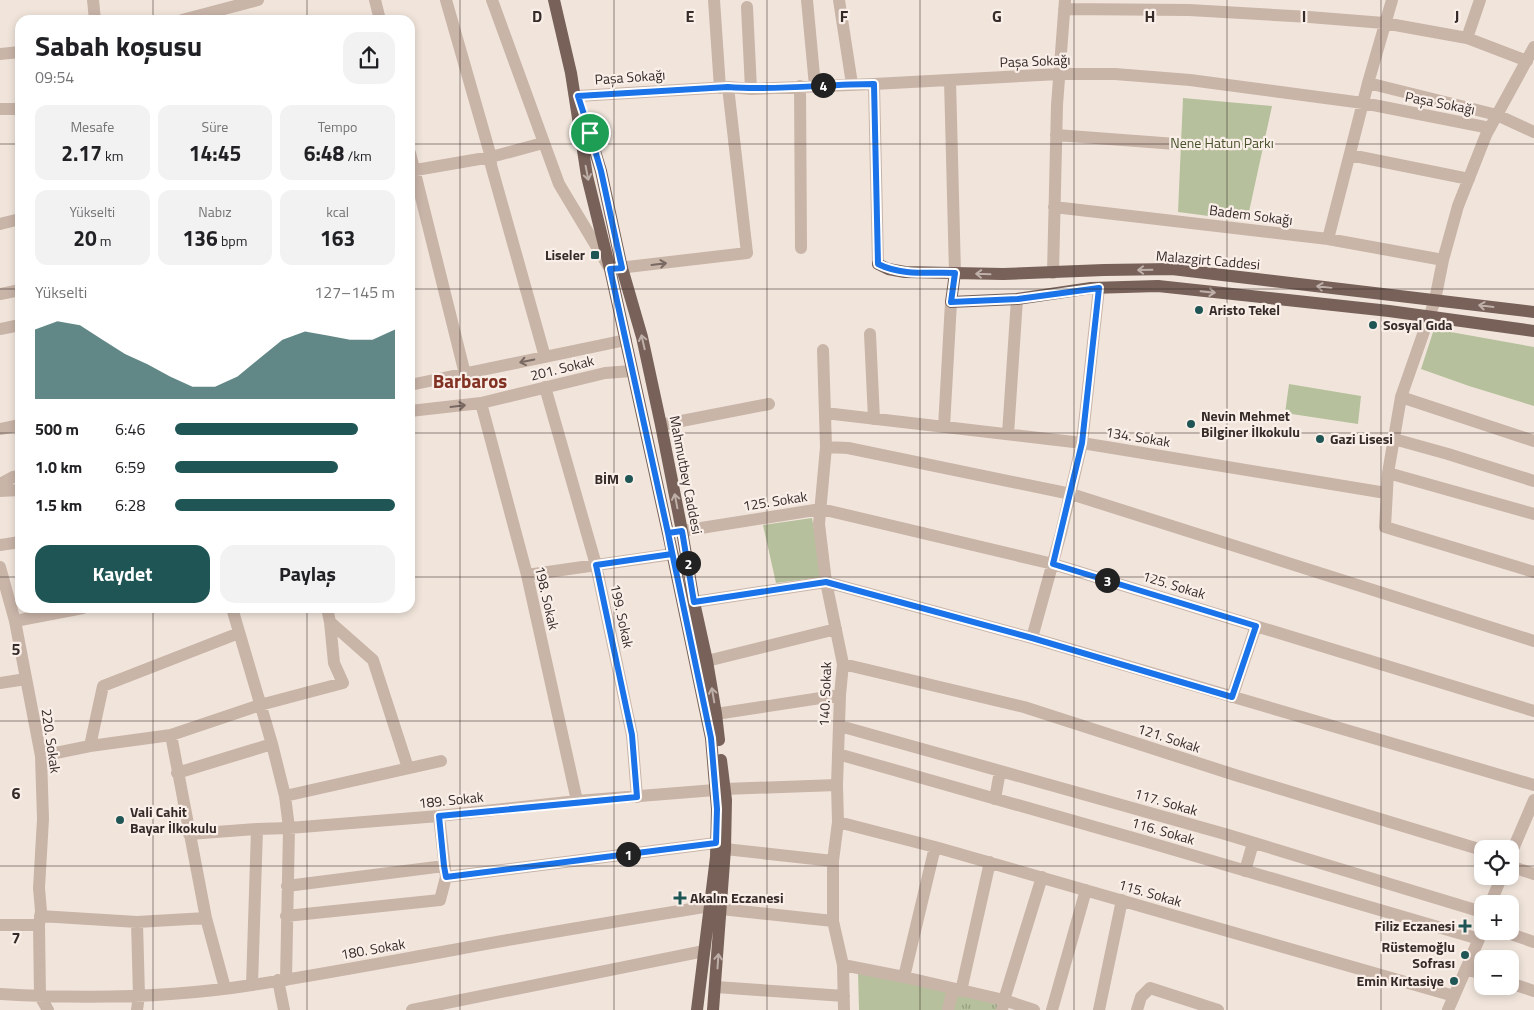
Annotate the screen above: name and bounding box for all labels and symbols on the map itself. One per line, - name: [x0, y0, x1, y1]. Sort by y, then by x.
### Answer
- text: D: [532, 4, 542, 28]
- text: E: [686, 4, 695, 28]
- text: F: [840, 4, 849, 28]
- text: G: [992, 4, 1002, 28]
- text: H: [1145, 4, 1155, 28]
- text: I: [1302, 4, 1306, 28]
- text: J: [1455, 4, 1459, 28]
- street label: Paşa Sokağı: [999, 49, 1071, 72]
- street label: Paşa Sokağı: [594, 64, 666, 89]
- pin: 4: [810, 72, 836, 98]
- street label: Paşa Sokağı: [1403, 85, 1477, 120]
- pin: [569, 112, 611, 154]
- park label: Nene Hatun Parkı: [1170, 132, 1274, 153]
- one-way arrow: [582, 164, 592, 180]
- street label: Badem Sokağı: [1208, 199, 1294, 230]
- place label: Liseler: [545, 244, 585, 265]
- street label: Malazgirt Caddesi: [1155, 244, 1261, 275]
- marker: Liseler: [589, 249, 601, 261]
- one-way arrow: [650, 259, 666, 269]
- one-way arrow: [1137, 265, 1154, 275]
- one-way arrow: [975, 269, 991, 278]
- one-way arrow: [1316, 282, 1332, 292]
- one-way arrow: [1200, 287, 1216, 297]
- place label: Aristo Tekel: [1209, 299, 1280, 320]
- one-way arrow: [1478, 301, 1494, 311]
- marker: Aristo Tekel: [1193, 304, 1205, 316]
- place label: Sosyal Gıda: [1383, 314, 1452, 335]
- marker: Sosyal Gıda: [1367, 319, 1379, 331]
- one-way arrow: [638, 334, 647, 350]
- street label: 201. Sokak: [528, 349, 596, 386]
- one-way arrow: [519, 357, 535, 366]
- district label: Barbaros: [433, 366, 507, 395]
- one-way arrow: [450, 401, 466, 411]
- place label: Nevin Mehmet Bilginer İlkokulu: [1201, 405, 1300, 442]
- street label: Mahmutbey Caddesi: [665, 414, 708, 536]
- marker: Nevin Mehmet Bilginer İlkokulu: [1185, 418, 1197, 430]
- street label: 134. Sokak: [1104, 421, 1172, 452]
- place label: Gazi Lisesi: [1330, 428, 1393, 449]
- marker: Gazi Lisesi: [1314, 433, 1326, 445]
- place label: BİM: [594, 468, 619, 489]
- marker: BİM: [623, 473, 635, 485]
- street label: 125. Sokak: [741, 485, 809, 516]
- one-way arrow: [671, 493, 681, 509]
- pin: 2: [676, 550, 700, 576]
- street label: 198. Sokak: [530, 564, 565, 632]
- street label: 125. Sokak: [1140, 565, 1209, 604]
- pin: 3: [1094, 568, 1120, 592]
- street label: 199. Sokak: [605, 582, 640, 650]
- text: 5: [12, 637, 21, 661]
- street label: 140. Sokak: [813, 661, 836, 727]
- one-way arrow: [708, 687, 718, 703]
- street label: 220. Sokak: [37, 707, 66, 775]
- street label: 121. Sokak: [1135, 717, 1204, 758]
- text: 6: [12, 781, 21, 805]
- street label: 117. Sokak: [1132, 782, 1201, 821]
- street label: 189. Sokak: [418, 786, 485, 813]
- place label: Vali Cahit Bayar İlkokulu: [130, 801, 217, 838]
- street label: 116. Sokak: [1129, 811, 1198, 850]
- marker: Vali Cahit Bayar İlkokulu: [114, 814, 126, 826]
- pin: 1: [616, 842, 640, 866]
- street label: 115. Sokak: [1116, 873, 1185, 912]
- place label: Akalın Eczanesi: [690, 887, 784, 908]
- marker: Akalın Eczanesi: [674, 892, 686, 904]
- place label: Filiz Eczanesi: [1375, 915, 1455, 936]
- marker: Filiz Eczanesi: [1459, 920, 1471, 932]
- text: 7: [12, 926, 20, 950]
- street label: 180. Sokak: [339, 932, 407, 964]
- place label: Rüstemoğlu Sofrası: [1382, 936, 1455, 973]
- marker: Rüstemoğlu Sofrası: [1459, 949, 1471, 961]
- one-way arrow: [713, 954, 722, 970]
- place label: Emin Kırtasiye: [1356, 970, 1444, 991]
- marker: Emin Kırtasiye: [1448, 975, 1460, 987]

